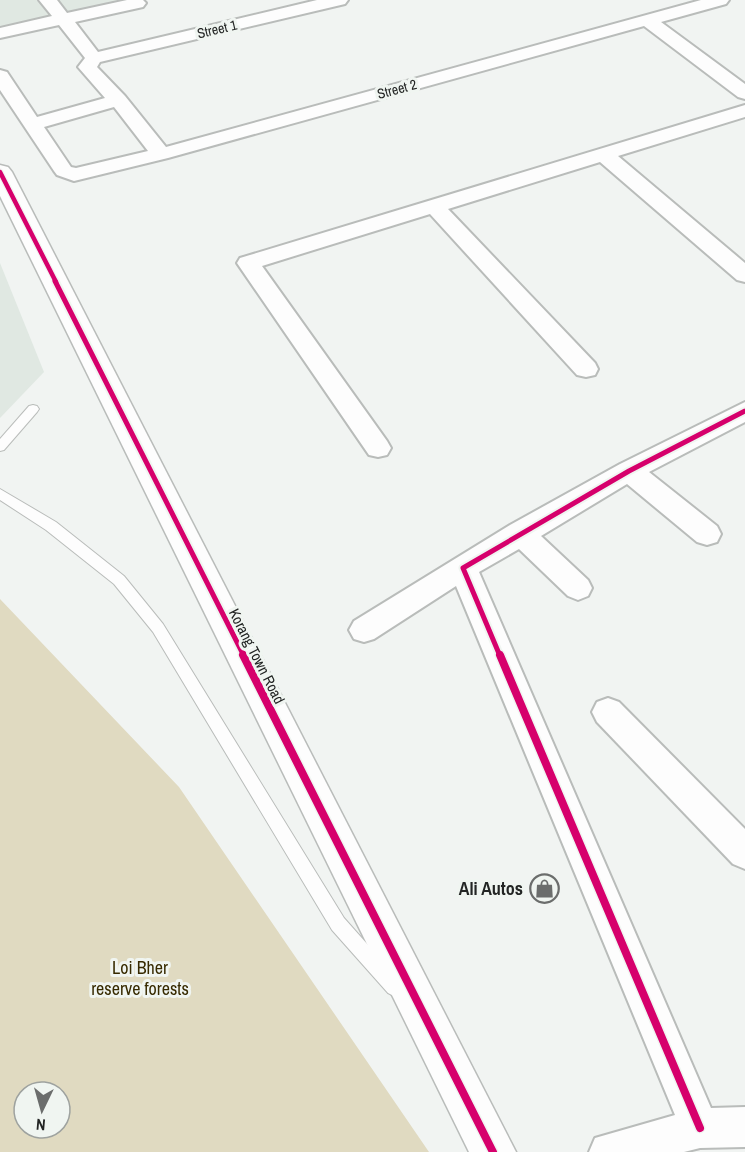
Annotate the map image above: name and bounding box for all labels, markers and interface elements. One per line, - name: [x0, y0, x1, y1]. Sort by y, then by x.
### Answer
- street label: Street 1: [195, 16, 239, 42]
- street label: Street 2: [375, 75, 419, 103]
- street label: Korang Town Road: [224, 605, 290, 707]
- shop icon: Ali Autos: [528, 872, 560, 904]
- place label: Ali Autos: [459, 876, 523, 901]
- park label: Loi Bher reserve forests: [91, 955, 189, 1001]
- north arrow: [12, 1080, 72, 1140]
- text: N: [35, 1114, 46, 1136]

